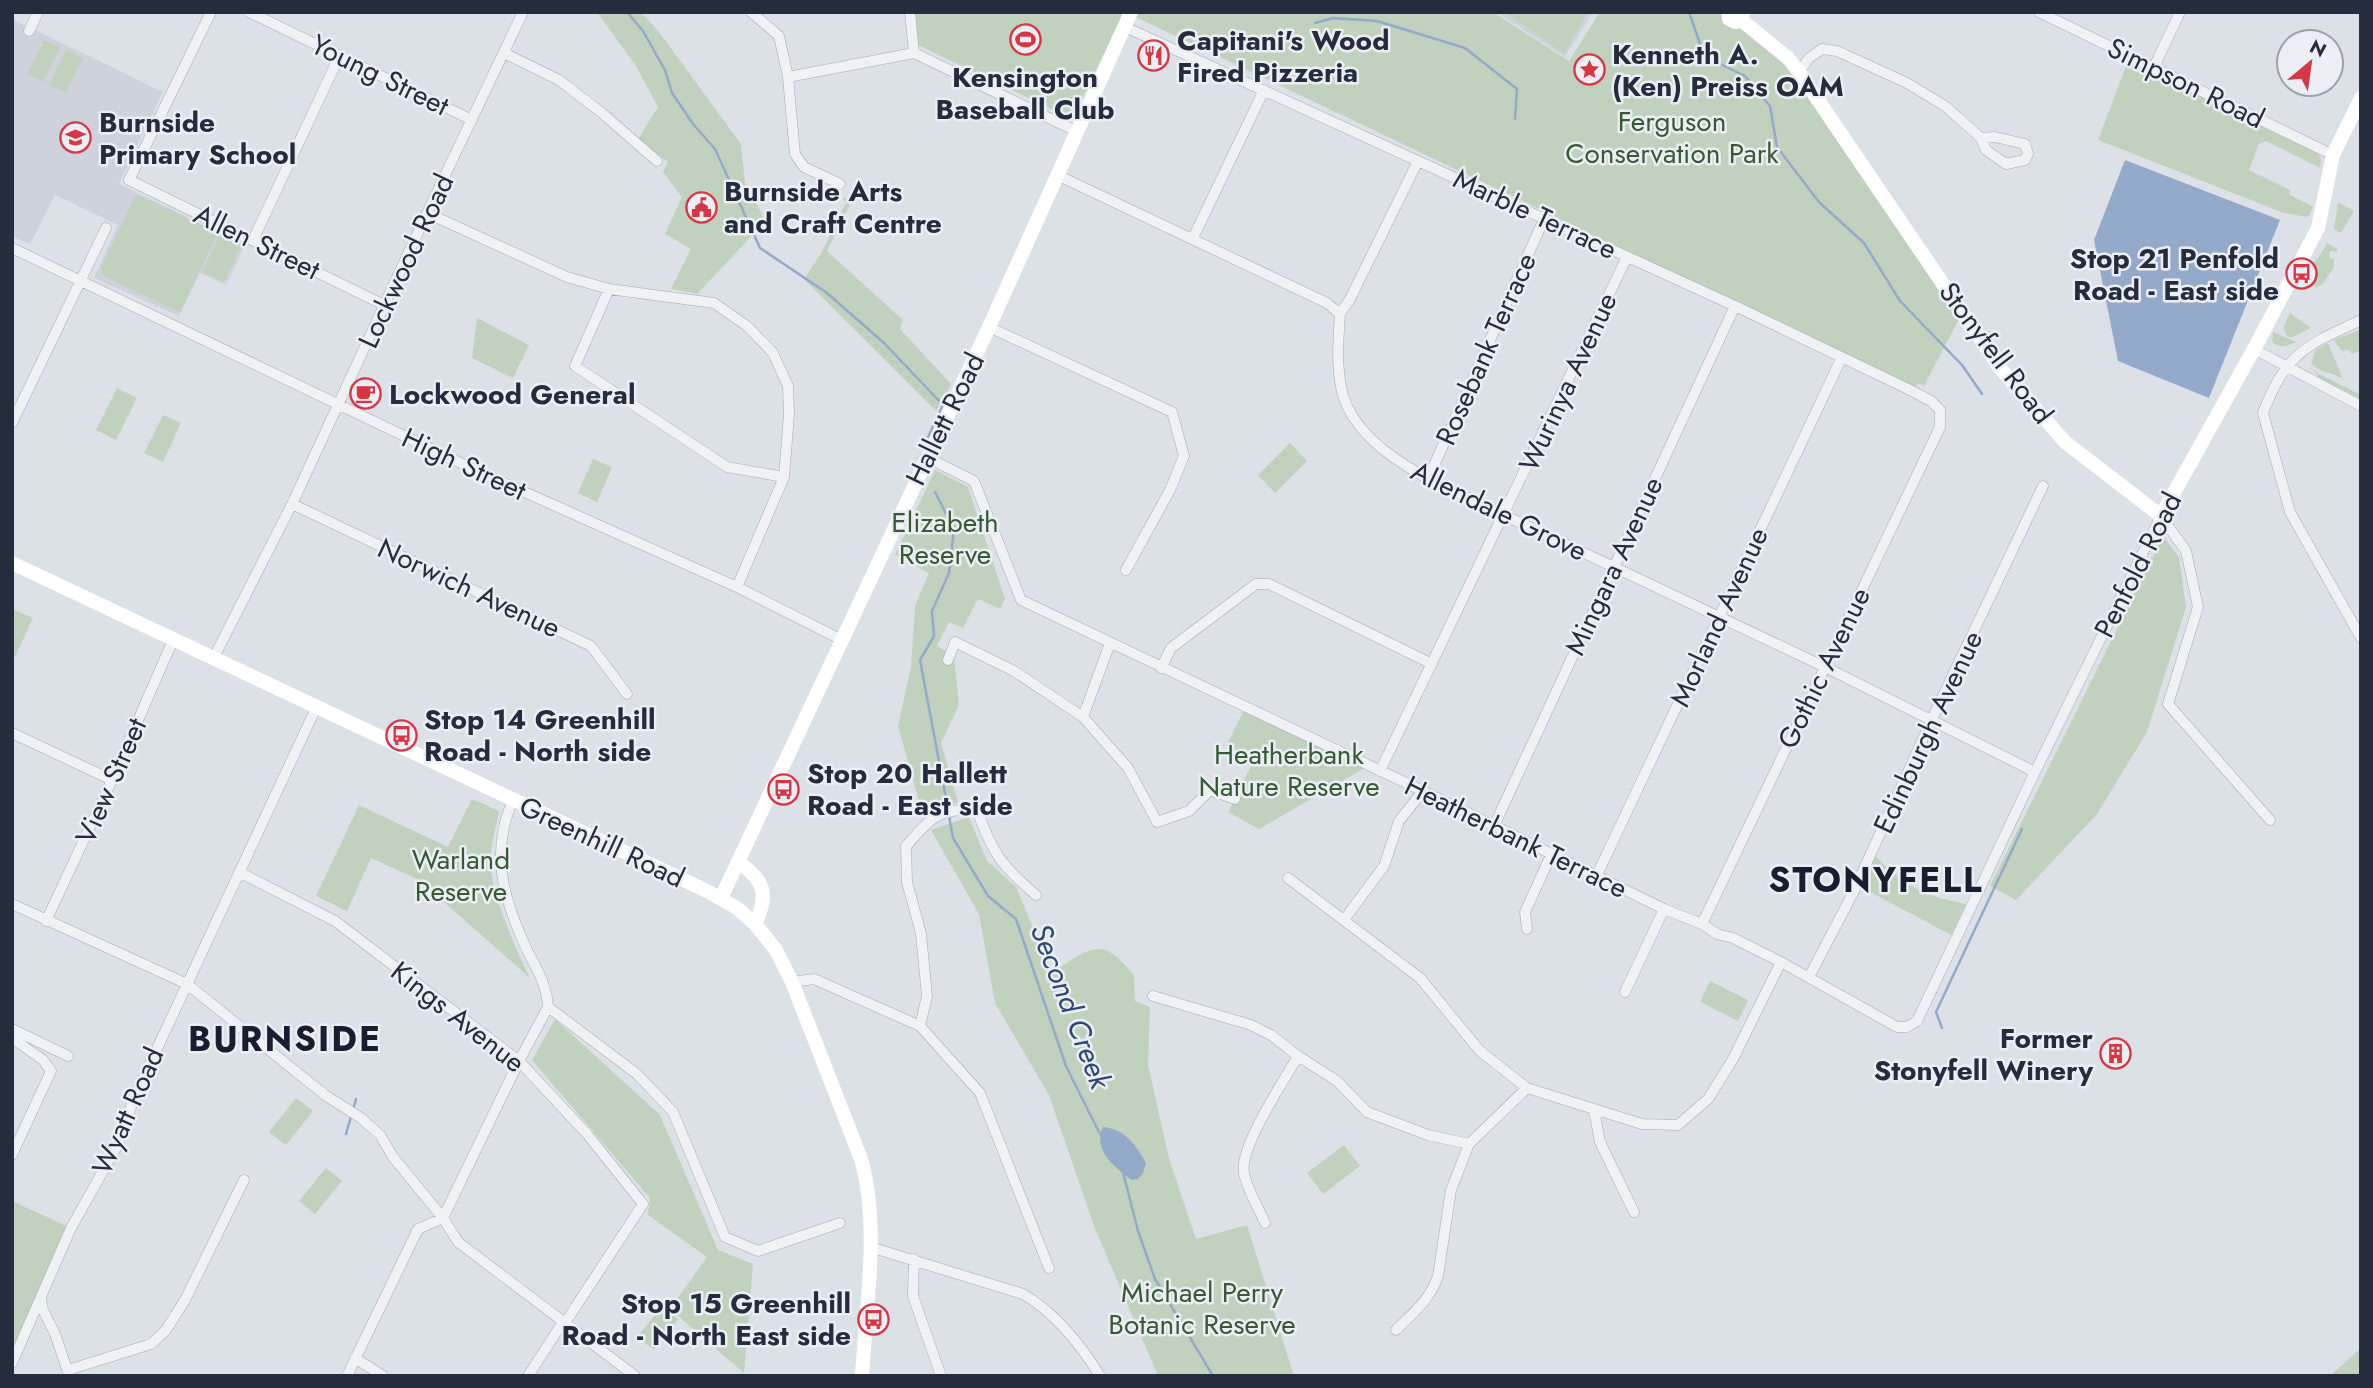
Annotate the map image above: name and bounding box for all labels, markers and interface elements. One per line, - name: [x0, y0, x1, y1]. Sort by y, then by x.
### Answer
- place label: Capitani's Wood Fired Pizzeria: [1177, 20, 1389, 93]
- sports icon: Kensington Baseball Club: [1008, 23, 1042, 57]
- street label: Young Street: [304, 24, 456, 126]
- street label: Simpson Road: [2100, 27, 2272, 139]
- north arrow: [2275, 28, 2345, 98]
- text: N: [2305, 33, 2331, 64]
- place label: Kenneth A. (Ken) Preiss OAM: [1612, 34, 1844, 107]
- restaurant icon: Capitani's Wood Fired Pizzeria: [1137, 39, 1171, 73]
- place icon: Kenneth A. (Ken) Preiss OAM: [1572, 53, 1606, 87]
- place label: Kensington Baseball Club: [936, 57, 1114, 130]
- park label: Ferguson Conservation Park: [1565, 101, 1779, 174]
- place label: Burnside Primary School: [99, 102, 296, 175]
- school or university icon: Burnside Primary School: [59, 121, 93, 155]
- street label: Marble Terrace: [1447, 158, 1623, 270]
- street label: Lockwood Road: [348, 167, 464, 355]
- place label: Burnside Arts and Craft Centre: [724, 171, 942, 244]
- public building icon: Burnside Arts and Craft Centre: [684, 190, 718, 224]
- street label: Allen Street: [187, 194, 327, 290]
- place label: Stop 21 Penfold Road - East side: [2070, 238, 2279, 311]
- street label: Rosebank Terrace: [1425, 246, 1547, 452]
- bus stop icon: Stop 21 Penfold Road - East side: [2285, 257, 2319, 291]
- street label: Stonyfell Road: [1929, 273, 2063, 433]
- street label: Wurinya Avenue: [1509, 286, 1627, 478]
- street label: Hallett Road: [895, 346, 995, 492]
- place label: Lockwood General: [389, 374, 635, 415]
- cafe icon: Lockwood General: [349, 377, 383, 411]
- street label: High Street: [395, 417, 533, 511]
- street label: Allendale Grove: [1404, 451, 1594, 571]
- street label: Mingara Avenue: [1555, 470, 1673, 662]
- street label: Penfold Road: [2084, 485, 2192, 645]
- park label: Elizabeth Reserve: [891, 502, 999, 575]
- street label: Morland Avenue: [1659, 521, 1779, 713]
- street label: Norwich Avenue: [371, 528, 567, 648]
- street label: Gothic Avenue: [1767, 581, 1881, 755]
- street label: Edinburgh Avenue: [1863, 624, 1993, 840]
- place label: Stop 14 Greenhill Road - North side: [424, 699, 656, 772]
- street label: View Street: [65, 711, 157, 851]
- bus stop icon: Stop 14 Greenhill Road - North side: [384, 718, 418, 752]
- park label: Heatherbank Nature Reserve: [1198, 734, 1380, 807]
- place label: Stop 20 Hallett Road - East side: [807, 753, 1013, 826]
- street label: Heatherbank Terrace: [1398, 765, 1634, 909]
- bus stop icon: Stop 20 Hallett Road - East side: [767, 772, 801, 806]
- street label: Greenhill Road: [513, 786, 691, 898]
- park label: Warland Reserve: [412, 839, 510, 912]
- district label: STONYFELL: [1769, 855, 1983, 905]
- water label: Second Creek: [1020, 917, 1123, 1096]
- street label: Kings Avenue: [382, 951, 534, 1083]
- district label: BURNSIDE: [188, 1014, 382, 1064]
- place label: Former Stonyfell Winery: [1874, 1018, 2093, 1091]
- building icon: Former Stonyfell Winery: [2099, 1037, 2133, 1071]
- street label: Wyatt Road: [82, 1041, 174, 1181]
- park label: Michael Perry Botanic Reserve: [1108, 1272, 1296, 1345]
- place label: Stop 15 Greenhill Road - North East side: [562, 1283, 851, 1356]
- bus stop icon: Stop 15 Greenhill Road - North East side: [857, 1302, 891, 1336]

